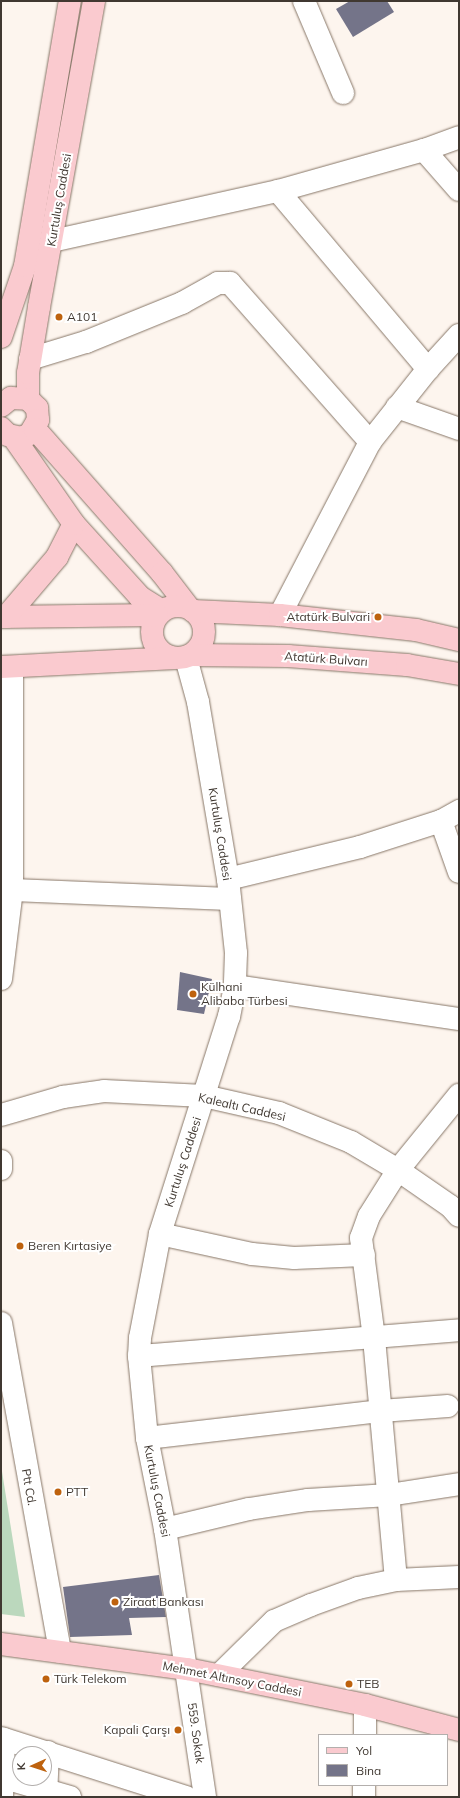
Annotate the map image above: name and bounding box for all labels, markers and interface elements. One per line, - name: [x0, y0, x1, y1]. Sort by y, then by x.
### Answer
- street label: Kurtuluş Caddesi: [44, 152, 74, 248]
- place label: A101: [67, 310, 97, 324]
- marker: A101: [54, 312, 64, 322]
- place label: Atatürk Bulvari: [287, 610, 370, 624]
- marker: Atatürk Bulvari: [373, 612, 383, 622]
- street label: Atatürk Bulvarı: [284, 649, 368, 669]
- street label: Kurtuluş Caddesi: [206, 786, 234, 882]
- place label: Külhani Alibaba Türbesi: [201, 980, 288, 1008]
- marker: Külhani Alibaba Türbesi: [188, 989, 198, 999]
- street label: Kalealtı Caddesi: [197, 1090, 287, 1124]
- street label: Kurtuluş Caddesi: [162, 1115, 204, 1209]
- place label: Beren Kırtasiye: [28, 1239, 112, 1253]
- marker: Beren Kırtasiye: [15, 1241, 25, 1251]
- street label: Kurtuluş Caddesi: [141, 1443, 173, 1539]
- street label: Ptt Cd.: [19, 1468, 39, 1506]
- place label: PTT: [66, 1485, 88, 1499]
- marker: PTT: [53, 1487, 63, 1497]
- place label: Ziraat Bankası: [123, 1595, 204, 1609]
- marker: Ziraat Bankası: [110, 1597, 120, 1607]
- street label: Mehmet Altınsoy Caddesi: [161, 1658, 303, 1700]
- place label: Türk Telekom: [54, 1672, 127, 1686]
- marker: Türk Telekom: [41, 1674, 51, 1684]
- place label: TEB: [357, 1677, 379, 1691]
- marker: TEB: [344, 1679, 354, 1689]
- street label: 559. Sokak: [185, 1702, 207, 1764]
- place label: Kapali Çarşı: [104, 1723, 170, 1737]
- marker: Kapali Çarşı: [173, 1725, 183, 1735]
- legend: [318, 1734, 448, 1786]
- text: Yol: [356, 1743, 372, 1758]
- north arrow: [12, 1746, 52, 1786]
- text: K: [14, 1763, 28, 1771]
- text: Bina: [356, 1763, 381, 1778]

